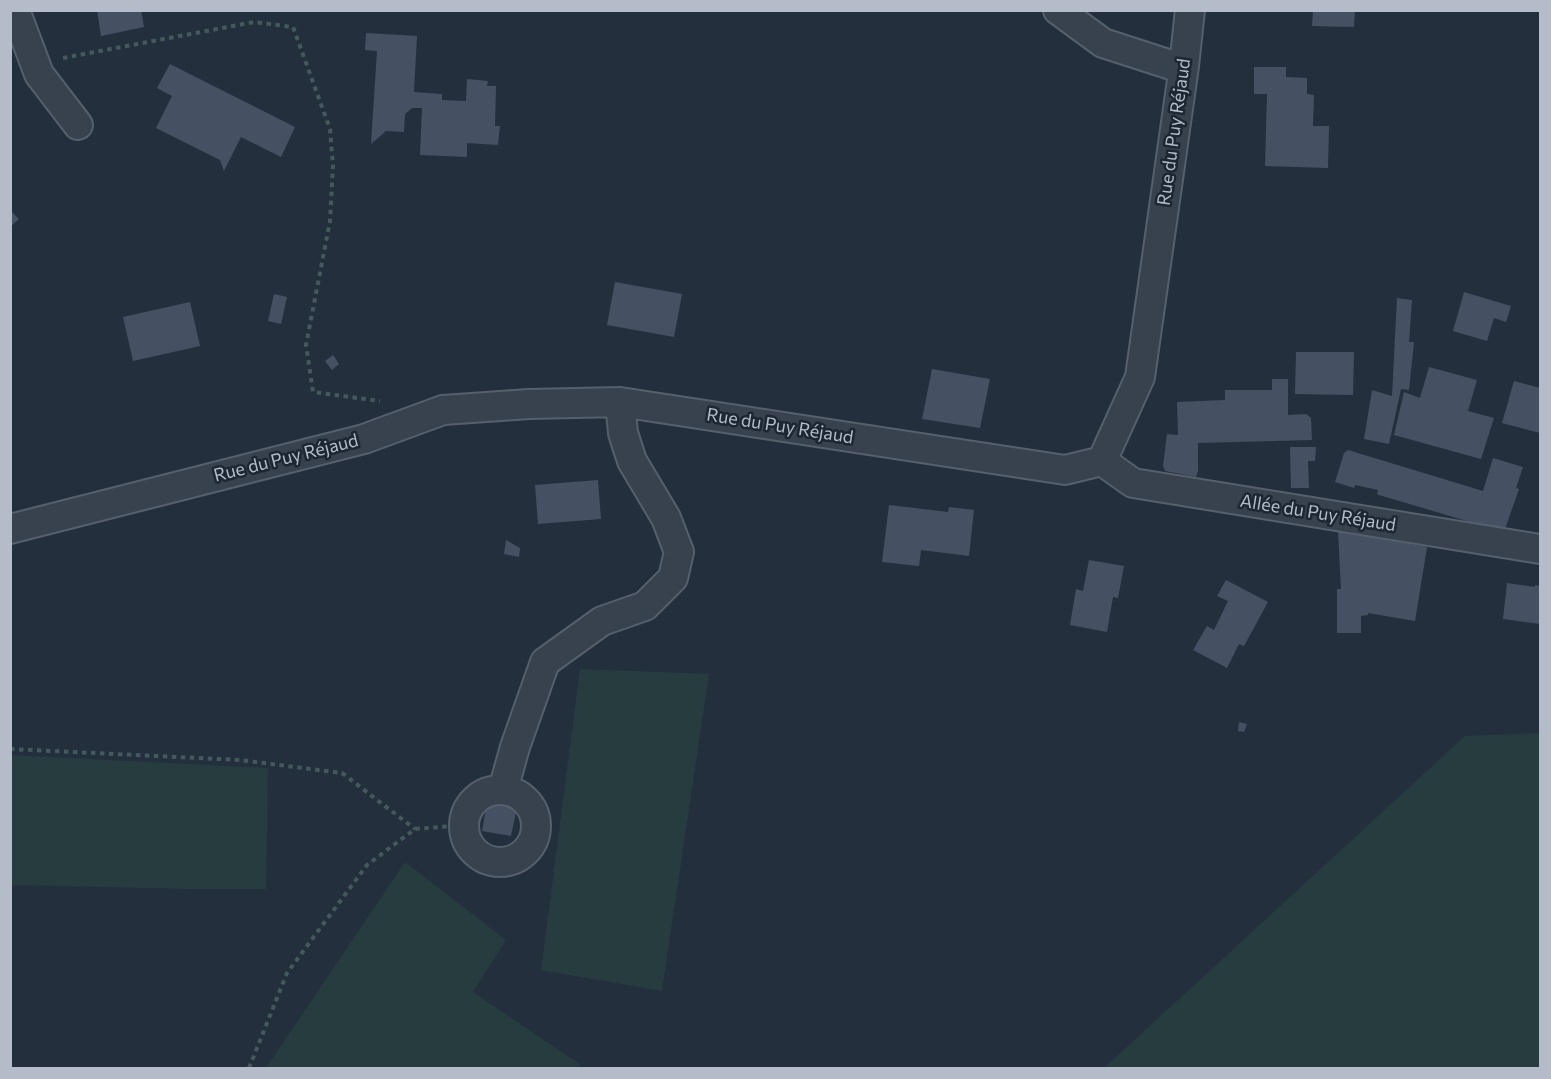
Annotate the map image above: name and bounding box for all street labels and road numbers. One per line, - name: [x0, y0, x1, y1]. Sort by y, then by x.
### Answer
- street label: Rue du Puy Réjaud: [1153, 57, 1195, 207]
- street label: Rue du Puy Réjaud: [705, 404, 855, 448]
- street label: Rue du Puy Réjaud: [211, 430, 361, 486]
- street label: Allée du Puy Réjaud: [1239, 490, 1397, 536]

